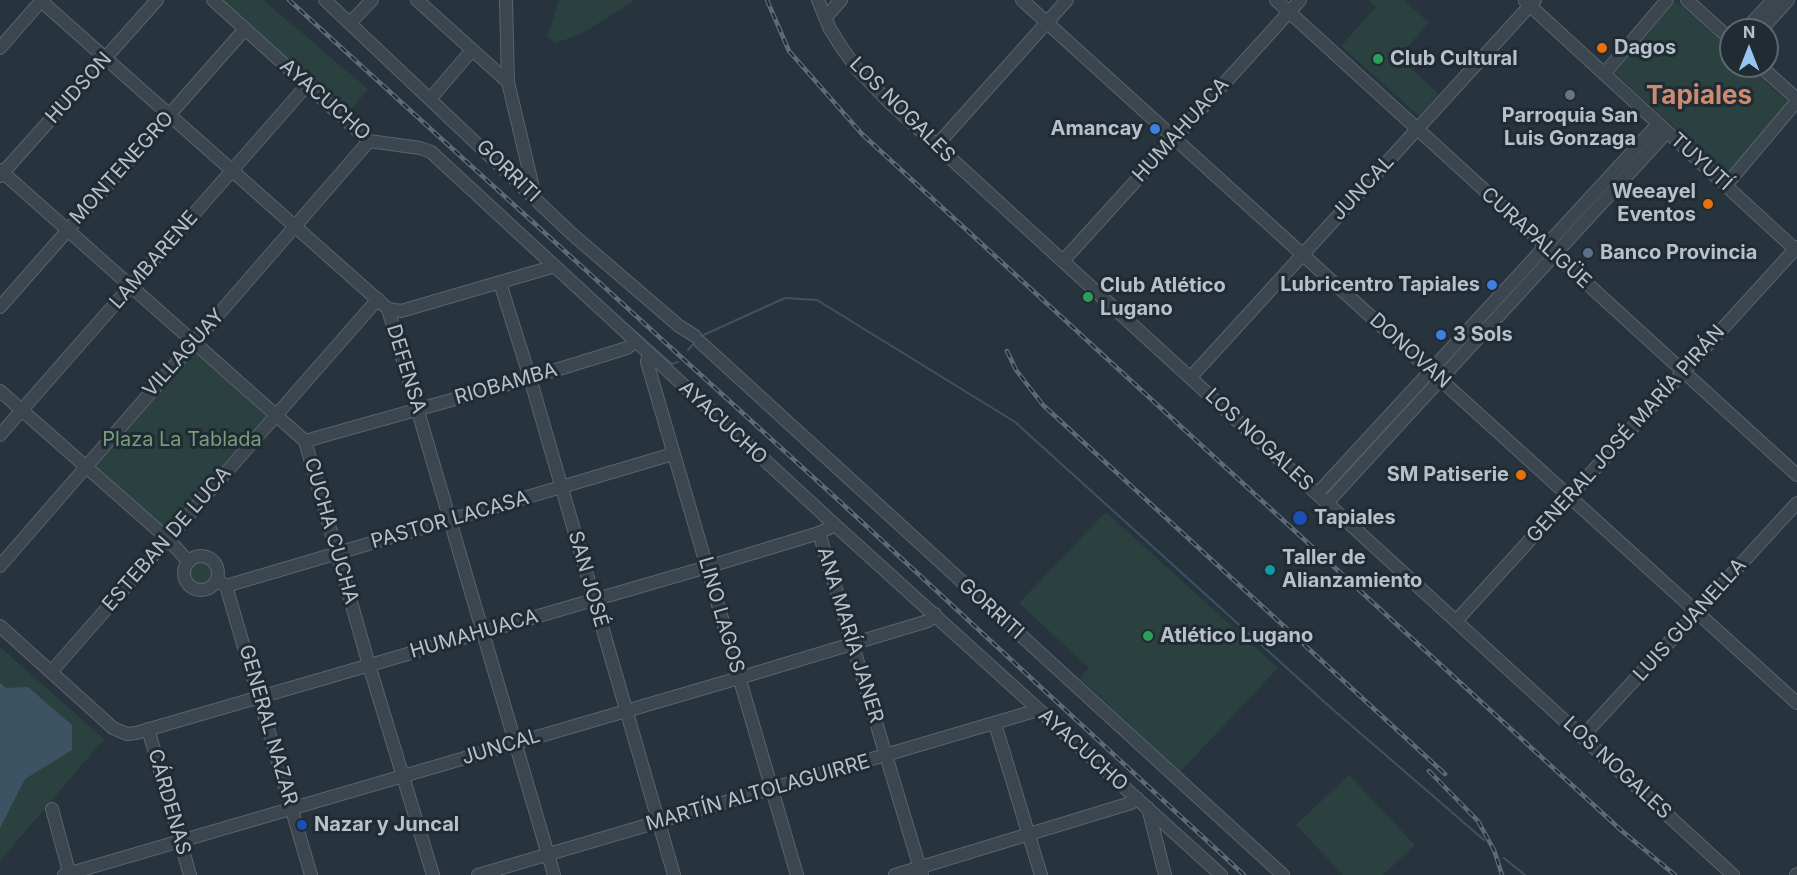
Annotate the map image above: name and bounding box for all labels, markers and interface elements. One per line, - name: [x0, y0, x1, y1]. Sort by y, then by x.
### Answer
- north arrow: [1719, 18, 1779, 78]
- text: N: [1743, 22, 1755, 42]
- place label: Dagos: [1614, 36, 1676, 60]
- marker: Dagos: [1595, 41, 1609, 55]
- place label: Club Cultural: [1390, 47, 1518, 71]
- street label: HUDSON: [41, 48, 117, 128]
- street label: LOS NOGALES: [844, 52, 960, 168]
- marker: Club Cultural: [1371, 52, 1385, 66]
- street label: AYACUCHO: [275, 54, 375, 146]
- street label: HUMAHUACA: [1128, 73, 1234, 187]
- district label: Tapiales: [1646, 80, 1752, 112]
- marker: Parroquia San Luis Gonzaga: [1563, 88, 1577, 102]
- place label: Parroquia San Luis Gonzaga: [1502, 104, 1638, 151]
- street label: MONTENEGRO: [65, 107, 179, 229]
- place label: Amancay: [1050, 117, 1143, 141]
- marker: Amancay: [1148, 122, 1162, 136]
- street label: TUYUTÍ: [1665, 128, 1737, 196]
- street label: GORRITI: [471, 135, 545, 207]
- street label: JUNCAL: [1327, 150, 1399, 226]
- place label: Weeayel Eventos: [1612, 180, 1696, 227]
- street label: CURAPALIGÜE: [1476, 182, 1596, 294]
- marker: Weeayel Eventos: [1701, 197, 1715, 211]
- street label: LAMBARENE: [105, 206, 203, 314]
- place label: Banco Provincia: [1600, 241, 1757, 265]
- marker: Banco Provincia: [1581, 246, 1595, 260]
- place label: Lubricentro Tapiales: [1280, 273, 1480, 297]
- place label: Club Atlético Lugano: [1100, 274, 1226, 321]
- marker: Lubricentro Tapiales: [1485, 278, 1499, 292]
- marker: Club Atlético Lugano: [1081, 290, 1095, 304]
- street label: VILLAGUAY: [138, 304, 230, 402]
- street label: DONOVAN: [1365, 308, 1455, 394]
- street label: GENERAL JOSÉ MARÍA PIRÁN: [1522, 320, 1730, 548]
- street label: DEFENSA: [381, 322, 431, 416]
- place label: 3 Sols: [1453, 323, 1513, 347]
- marker: 3 Sols: [1434, 328, 1448, 342]
- street label: RIOBAMBA: [452, 358, 560, 410]
- street label: AYACUCHO: [674, 376, 772, 470]
- street label: LOS NOGALES: [1200, 384, 1318, 496]
- park label: Plaza La Tablada: [102, 428, 262, 452]
- street label: CUCHA CUCHA: [299, 455, 363, 607]
- street label: ESTEBAN DE LUCA: [98, 462, 236, 616]
- place label: SM Patiserie: [1387, 463, 1509, 487]
- marker: SM Patiserie: [1514, 468, 1528, 482]
- street label: PASTOR LACASA: [368, 486, 532, 554]
- place label: Tapiales: [1314, 506, 1396, 530]
- marker: Tapiales: [1291, 509, 1309, 527]
- street label: SAN JOSÉ: [563, 528, 613, 630]
- street label: ANA MARÍA JANER: [812, 544, 888, 726]
- place label: Taller de Alianzamiento: [1282, 546, 1422, 593]
- street label: LINO LAGOS: [693, 554, 749, 676]
- street label: LUIS GUANELLA: [1629, 554, 1751, 686]
- marker: Taller de Alianzamiento: [1263, 563, 1277, 577]
- street label: GORRITI: [953, 573, 1029, 645]
- street label: HUMAHUACA: [407, 604, 541, 664]
- place label: Atlético Lugano: [1160, 624, 1313, 648]
- marker: Atlético Lugano: [1141, 629, 1155, 643]
- street label: GENERAL NAZAR: [234, 642, 302, 808]
- street label: AYACUCHO: [1033, 704, 1133, 796]
- street label: LOS NOGALES: [1558, 712, 1676, 824]
- street label: JUNCAL: [459, 724, 543, 770]
- street label: CÁRDENAS: [142, 746, 196, 858]
- street label: MARTÍN ALTOLAGUIRRE: [643, 750, 873, 836]
- place label: Nazar y Juncal: [314, 813, 459, 837]
- marker: Nazar y Juncal: [295, 818, 309, 832]

